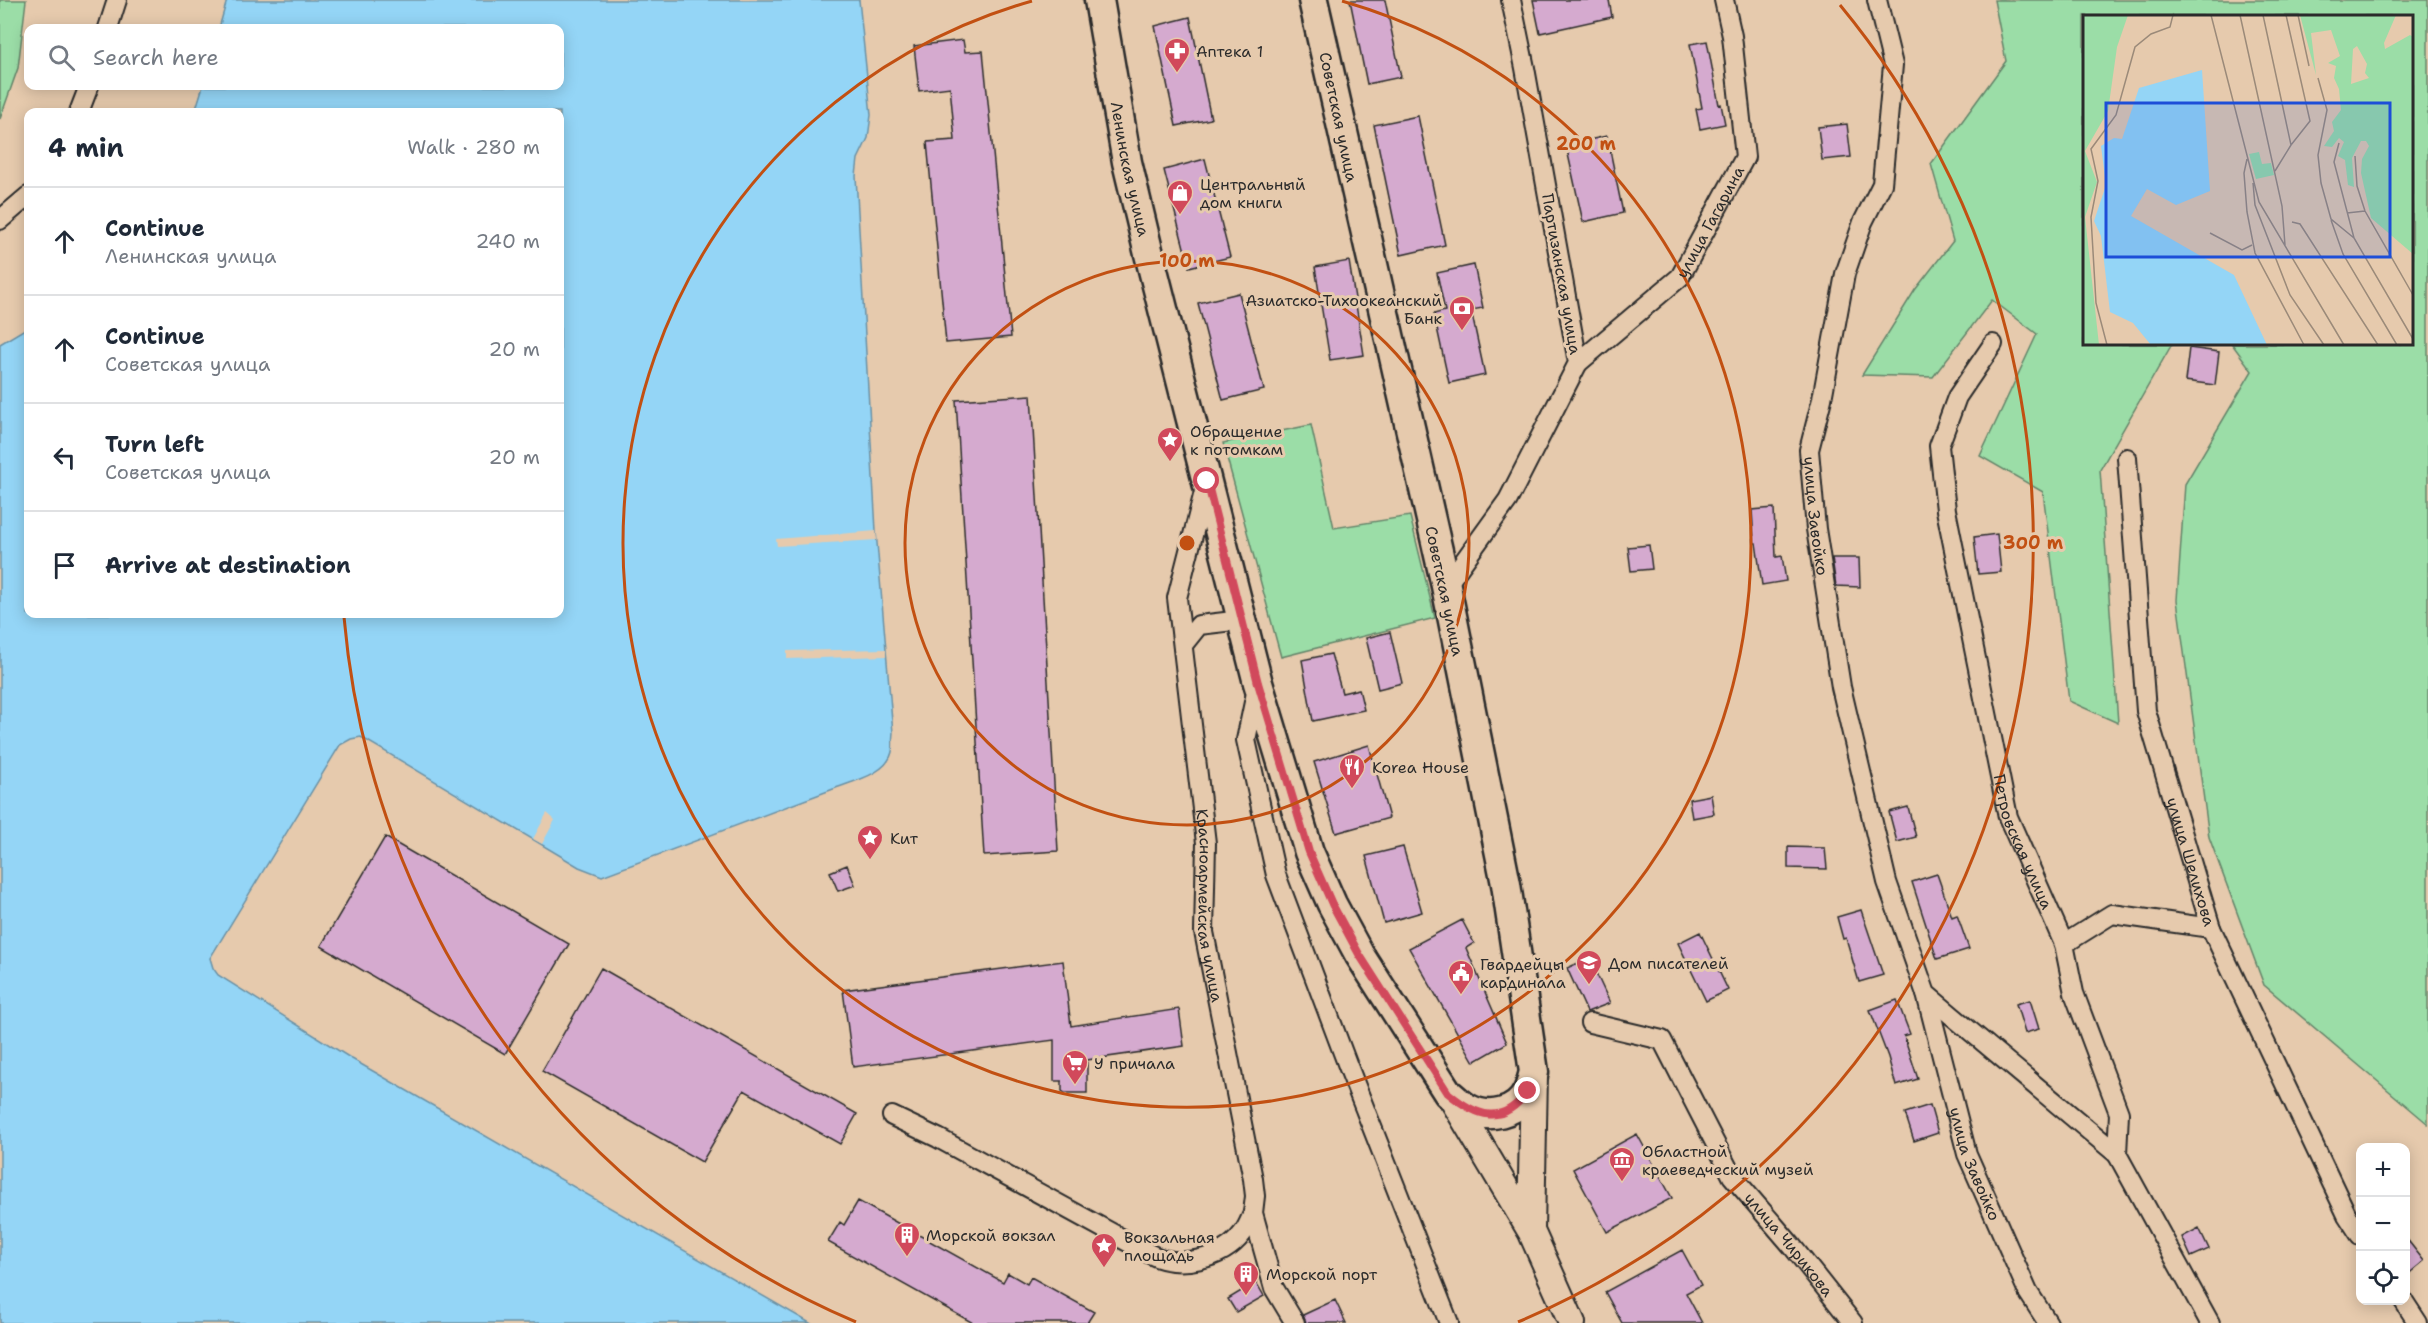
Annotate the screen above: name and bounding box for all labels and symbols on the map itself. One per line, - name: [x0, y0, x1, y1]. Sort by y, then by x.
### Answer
- inset map: [2083, 15, 2413, 345]
- pharmacy icon: Аптека 1: [1162, 36, 1192, 74]
- place label: Аптека 1: [1196, 41, 1263, 62]
- street label: Советская улица: [1314, 50, 1363, 184]
- street label: Ленинская улица: [1106, 100, 1154, 239]
- text: 200 m: [1556, 132, 1617, 156]
- street label: улица Гагарина: [1671, 162, 1749, 282]
- place label: Центральный дом книги: [1200, 174, 1305, 213]
- shop icon: Центральный дом книги: [1165, 178, 1195, 216]
- street label: Партизанская улица: [1537, 192, 1586, 356]
- text: 100 m: [1159, 249, 1215, 273]
- place label: Азиатско-Тихоокеанский Банк: [1245, 290, 1443, 329]
- bank icon: Азиатско-Тихоокеанский Банк: [1447, 294, 1477, 332]
- place label: Обращение к потомкам: [1190, 421, 1283, 460]
- place icon: Обращение к потомкам: [1155, 425, 1185, 463]
- street label: улица Завойко: [1799, 456, 1833, 577]
- route start: [1193, 467, 1219, 493]
- street label: Советская улица: [1420, 524, 1469, 658]
- text: 300 m: [2003, 531, 2064, 555]
- centre of rings: [1177, 533, 1197, 553]
- restaurant icon: Korea House: [1337, 752, 1367, 790]
- place label: Korea House: [1372, 757, 1469, 778]
- street label: Петровская улица: [1989, 772, 2057, 913]
- street label: улица Шелихова: [2161, 795, 2220, 929]
- street label: Красноармейская улица: [1191, 808, 1228, 1004]
- place icon: Кит: [855, 823, 885, 861]
- place label: Кит: [890, 828, 919, 849]
- school or university icon: Дом писателей: [1574, 948, 1604, 986]
- place label: Дом писателей: [1608, 953, 1728, 974]
- place label: Гвардейцы кардинала: [1480, 954, 1566, 993]
- public building icon: Гвардейцы кардинала: [1446, 958, 1476, 996]
- supermarket icon: У причала: [1060, 1048, 1090, 1086]
- place label: У причала: [1094, 1053, 1175, 1074]
- route end: [1514, 1077, 1540, 1103]
- street label: улица Завойко: [1944, 1105, 2005, 1224]
- place label: Областной краеведческий музей: [1642, 1141, 1813, 1180]
- museum icon: Областной краеведческий музей: [1607, 1145, 1637, 1183]
- street label: улица Чирикова: [1740, 1188, 1838, 1301]
- building icon: Морской вокзал: [892, 1220, 922, 1258]
- place label: Морской вокзал: [926, 1225, 1056, 1246]
- place label: Вокзальная площадь: [1124, 1227, 1215, 1266]
- place icon: Вокзальная площадь: [1089, 1231, 1119, 1269]
- building icon: Морской порт: [1231, 1259, 1261, 1297]
- place label: Морской порт: [1266, 1264, 1378, 1285]

